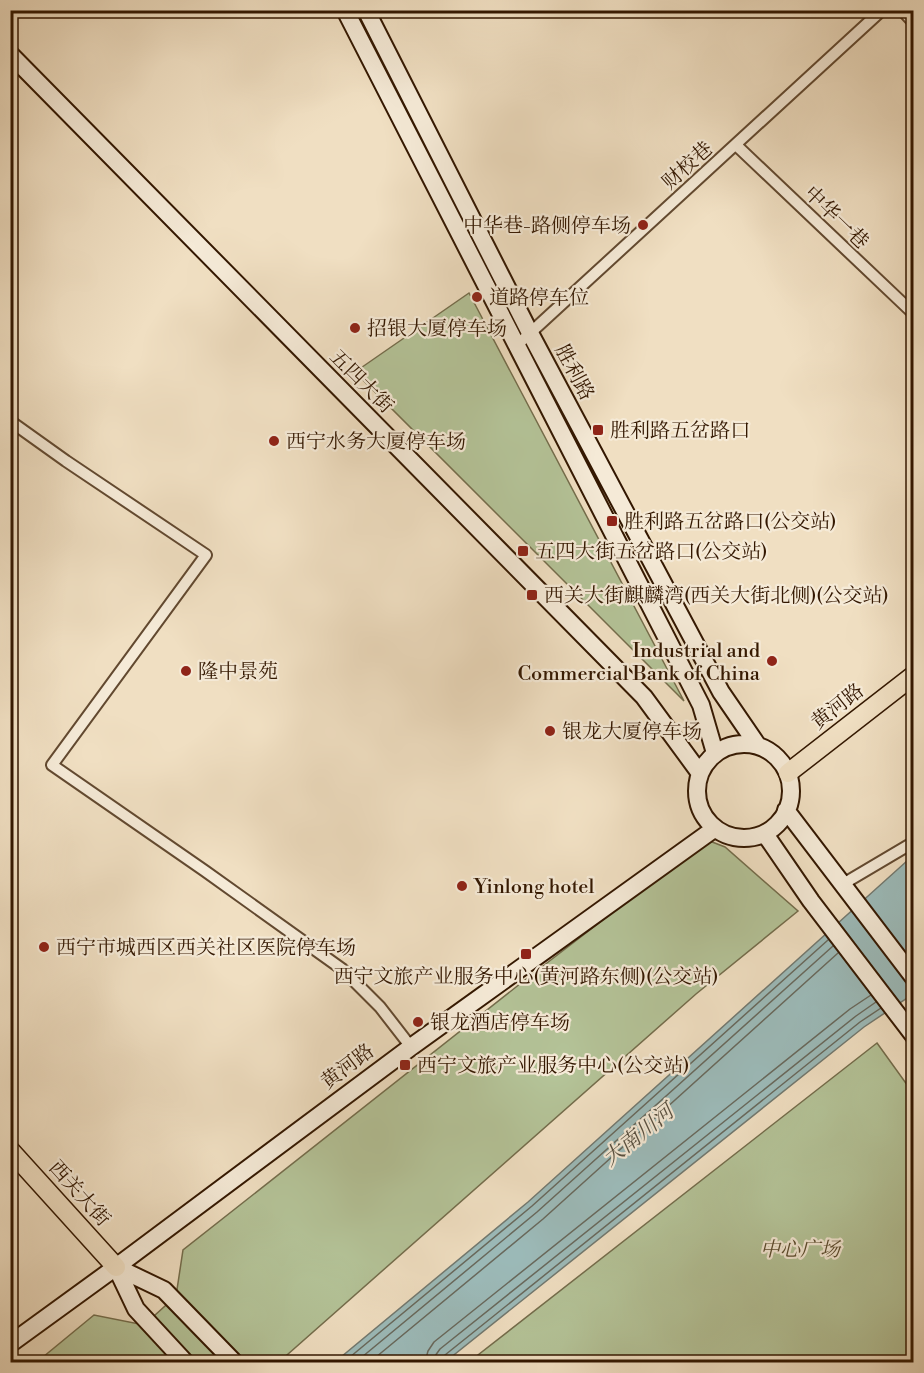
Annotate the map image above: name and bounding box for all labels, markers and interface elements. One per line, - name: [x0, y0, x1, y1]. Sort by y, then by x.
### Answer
- street label: 财校巷: [657, 137, 719, 195]
- street label: 中华一巷: [799, 181, 873, 255]
- place label: 中华巷-路侧停车场: [463, 214, 631, 239]
- marker: 中华巷-路侧停车场: [636, 218, 650, 232]
- place label: 道路停车位: [489, 286, 589, 311]
- marker: 道路停车位: [470, 290, 484, 304]
- place label: 招银大厦停车场: [367, 317, 507, 342]
- marker: 招银大厦停车场: [348, 321, 362, 335]
- street label: 胜利路: [549, 340, 599, 405]
- street label: 五四大街: [324, 345, 398, 419]
- place label: 胜利路五岔路口: [610, 419, 750, 444]
- marker: 胜利路五岔路口: [591, 423, 605, 437]
- place label: 西宁水务大厦停车场: [286, 430, 466, 455]
- marker: 西宁水务大厦停车场: [267, 434, 281, 448]
- place label: 胜利路五岔路口(公交站): [624, 510, 836, 535]
- marker: 胜利路五岔路口(公交站): [605, 514, 619, 528]
- place label: 五四大街五岔路口(公交站): [535, 540, 767, 565]
- marker: 五四大街五岔路口(公交站): [516, 544, 530, 558]
- place label: 西关大街麒麟湾(西关大街北侧)(公交站): [544, 584, 889, 609]
- marker: 西关大街麒麟湾(西关大街北侧)(公交站): [525, 588, 539, 602]
- place label: Industrial and Commercial Bank of China: [517, 639, 761, 687]
- marker: Industrial and Commercial Bank of China: [765, 654, 779, 668]
- place label: 隆中景苑: [198, 660, 278, 685]
- marker: 隆中景苑: [179, 664, 193, 678]
- street label: 黄河路: [807, 679, 869, 736]
- place label: 银龙大厦停车场: [562, 720, 702, 745]
- marker: 银龙大厦停车场: [543, 724, 557, 738]
- place label: Yinlong hotel: [473, 875, 594, 900]
- marker: Yinlong hotel: [455, 879, 469, 893]
- place label: 西宁市城西区西关社区医院停车场: [56, 936, 356, 961]
- marker: 西宁市城西区西关社区医院停车场: [37, 940, 51, 954]
- marker: 西宁文旅产业服务中心(黄河路东侧)(公交站): [519, 947, 533, 961]
- place label: 西宁文旅产业服务中心(黄河路东侧)(公交站): [334, 965, 718, 990]
- place label: 银龙酒店停车场: [430, 1011, 570, 1036]
- marker: 银龙酒店停车场: [411, 1015, 425, 1029]
- street label: 黄河路: [316, 1039, 379, 1095]
- place label: 西宁文旅产业服务中心(公交站): [417, 1054, 689, 1079]
- marker: 西宁文旅产业服务中心(公交站): [398, 1058, 412, 1072]
- water label: 大南川河: [598, 1097, 683, 1172]
- street label: 西关大街: [43, 1156, 115, 1232]
- park label: 中心广场: [760, 1238, 842, 1263]

